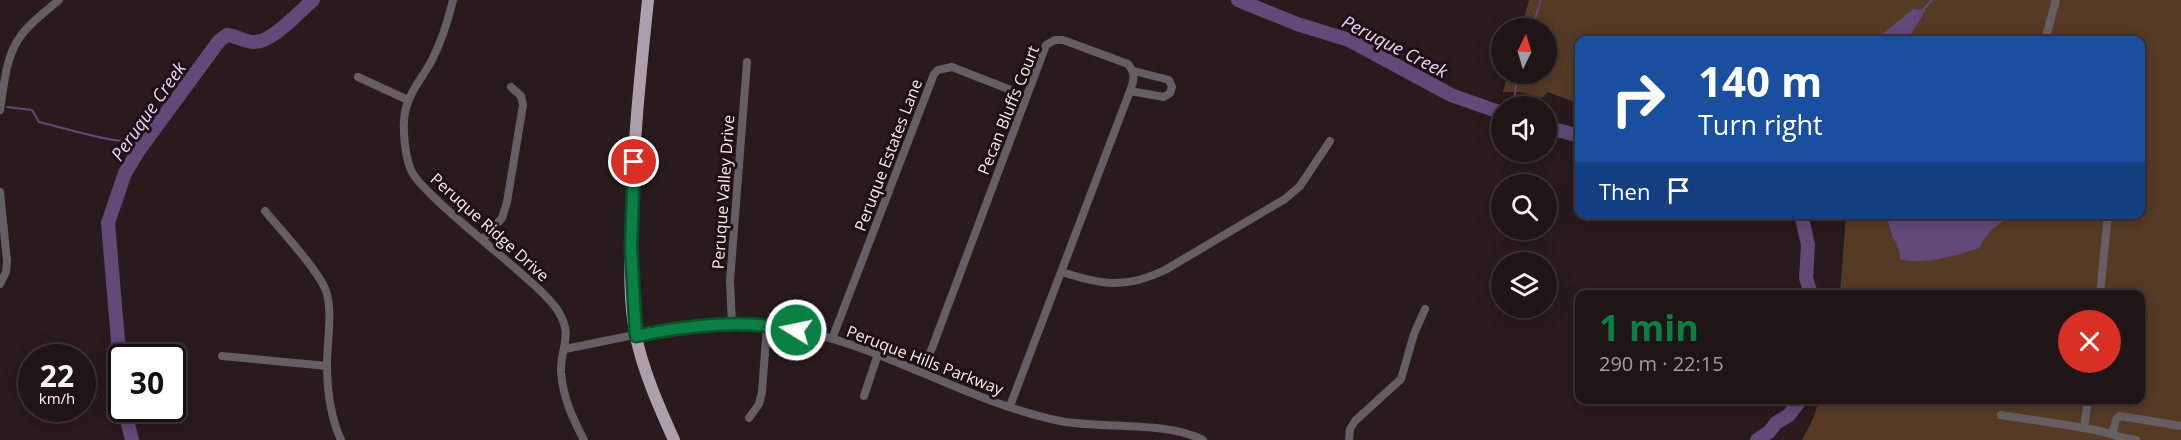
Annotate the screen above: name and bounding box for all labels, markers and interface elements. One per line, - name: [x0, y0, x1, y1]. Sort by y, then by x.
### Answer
- water label: Peruque Creek: [1338, 9, 1453, 83]
- north arrow: [1491, 18, 1557, 84]
- map controls: [1491, 18, 1557, 318]
- street label: Pecan Bluffs Court: [972, 42, 1044, 178]
- text: 140 m: [1698, 52, 1822, 109]
- water label: Peruque Creek: [105, 56, 192, 165]
- icon: right: [1599, 60, 1677, 138]
- street label: Peruque Estates Lane: [849, 76, 927, 234]
- button: sound: [1491, 96, 1557, 162]
- text: Turn right: [1698, 106, 1823, 143]
- street label: Peruque Valley Drive: [707, 114, 739, 270]
- pin: [608, 136, 659, 187]
- icon: arrive: [617, 145, 650, 178]
- street label: Peruque Ridge Drive: [426, 168, 554, 286]
- button: search: [1491, 174, 1557, 240]
- icon: arrive: [1662, 174, 1695, 207]
- text: Then: [1599, 176, 1650, 206]
- button: layers: [1491, 252, 1557, 318]
- position arrow: [764, 298, 828, 362]
- text: 1 min: [1599, 303, 1699, 352]
- button: close: [2058, 310, 2121, 373]
- street label: Peruque Hills Parkway: [843, 320, 1007, 400]
- speed limit sign: 30: [108, 344, 186, 422]
- text: 290 m · 22:15: [1599, 350, 1724, 377]
- text: 22: [40, 355, 74, 396]
- text: km/h: [39, 388, 75, 408]

